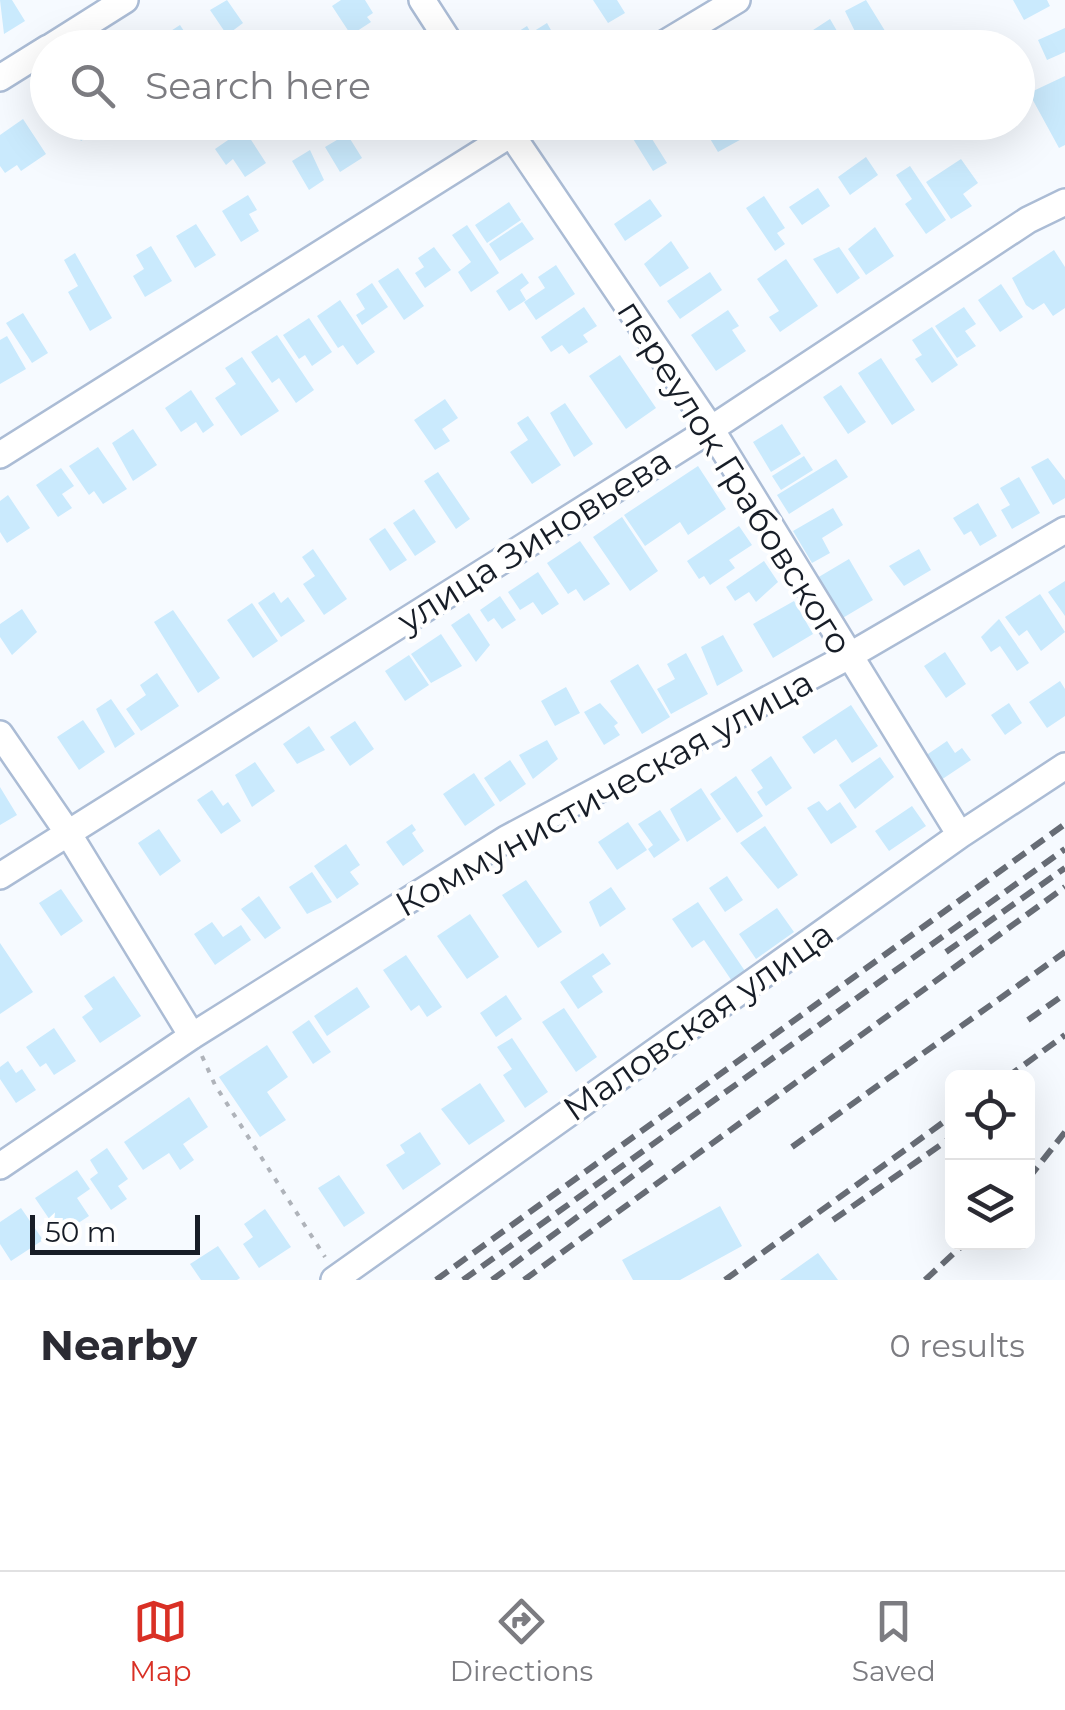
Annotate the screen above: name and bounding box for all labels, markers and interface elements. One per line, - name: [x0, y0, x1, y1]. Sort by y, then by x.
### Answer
- search box: [30, 30, 1035, 140]
- icon: search: [65, 58, 120, 113]
- text: Search here: [145, 62, 371, 109]
- street label: переулок Грабовского: [608, 292, 862, 662]
- street label: улица Зиновьева: [388, 438, 679, 642]
- street label: Коммунистическая улица: [388, 660, 820, 926]
- street label: Маловская улица: [555, 912, 841, 1130]
- map controls: [945, 1070, 1035, 1250]
- button: locate: [945, 1070, 1035, 1160]
- button: layers: [945, 1160, 1035, 1250]
- scale bar: [30, 1210, 200, 1254]
- text: 50 m: [45, 1215, 116, 1249]
- text: Nearby: [40, 1319, 197, 1371]
- text: 0 results: [890, 1326, 1025, 1365]
- tab: Map: [129, 1594, 191, 1688]
- tab: Directions: [450, 1594, 593, 1688]
- tab: Saved: [852, 1594, 936, 1688]

